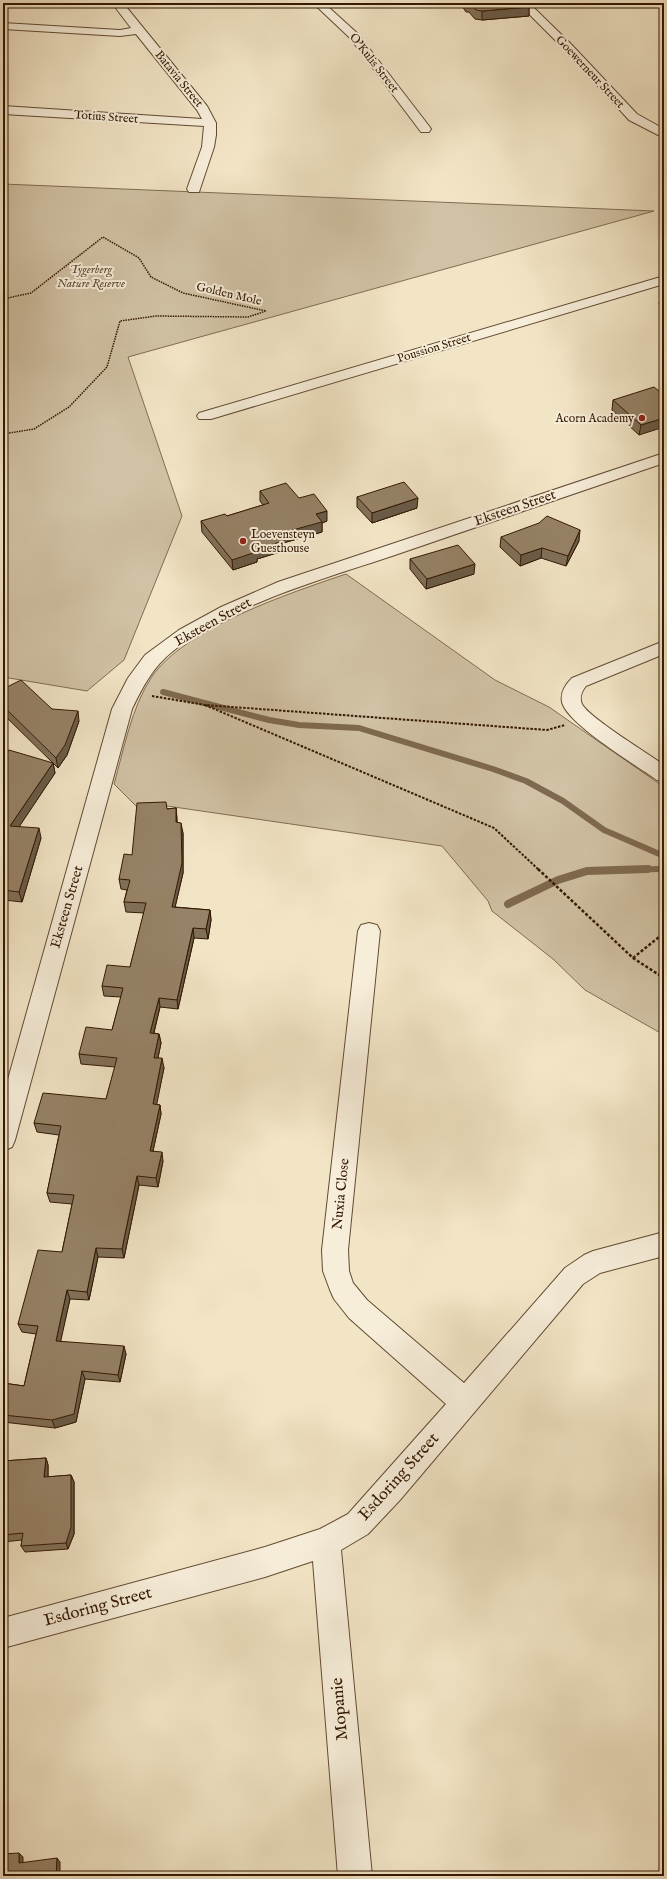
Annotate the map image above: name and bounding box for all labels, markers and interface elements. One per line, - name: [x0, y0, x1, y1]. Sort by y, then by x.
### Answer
- street label: O'Kulis Street: [346, 30, 402, 96]
- street label: Goewerneur Street: [552, 32, 628, 112]
- street label: Batavia Street: [152, 48, 206, 110]
- street label: Totius Street: [73, 107, 139, 127]
- park label: Tygerberg Nature Reserve: [57, 262, 125, 291]
- street label: Golden Mole: [195, 279, 264, 309]
- street label: Poussion Street: [395, 330, 473, 366]
- place label: Acorn Academy: [554, 411, 634, 426]
- marker: Acorn Academy: [637, 413, 647, 423]
- street label: Eksteen Street: [472, 486, 558, 530]
- place label: Loevensteyn Guesthouse: [251, 527, 316, 556]
- marker: Loevensteyn Guesthouse: [238, 536, 248, 546]
- street label: Eksteen Street: [171, 593, 255, 650]
- street label: Eksteen Street: [47, 863, 87, 950]
- street label: Nuxia Close: [328, 1157, 354, 1230]
- street label: Esdoring Street: [354, 1429, 444, 1525]
- street label: Esdoring Street: [42, 1582, 154, 1632]
- street label: Mopanie: [327, 1677, 353, 1741]

